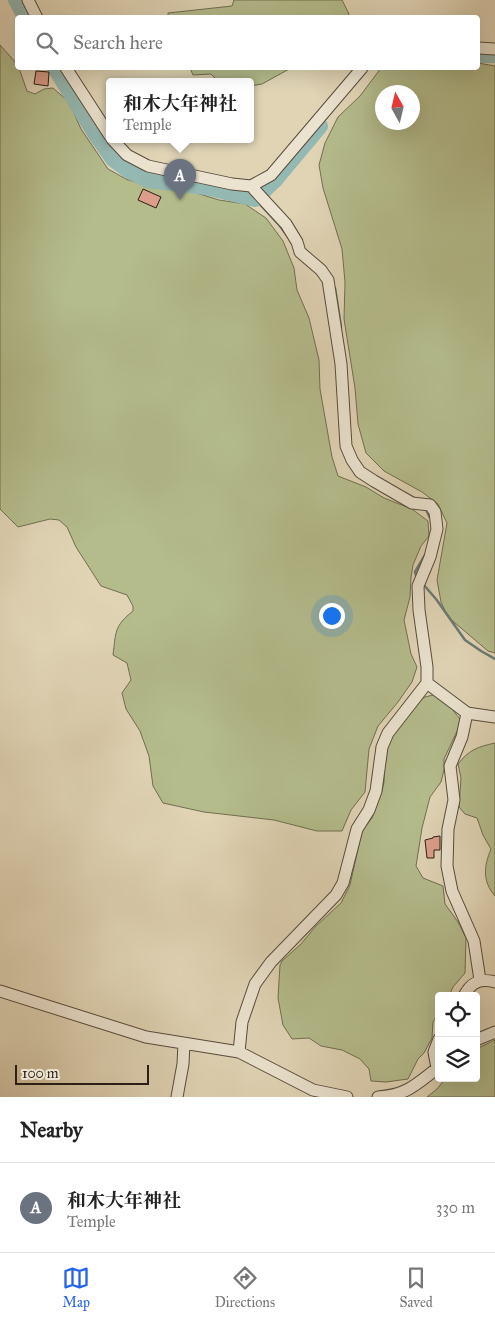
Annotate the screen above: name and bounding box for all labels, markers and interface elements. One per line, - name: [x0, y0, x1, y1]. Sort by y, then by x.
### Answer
- search box: [15, 15, 480, 70]
- icon: search: [33, 29, 61, 57]
- text: Search here: [73, 31, 163, 54]
- popup: [106, 78, 254, 143]
- north arrow: [375, 85, 420, 130]
- text: 和木大年神社: [123, 92, 237, 115]
- text: Temple: [123, 115, 172, 134]
- pin: A: [164, 159, 196, 200]
- your location: [319, 603, 345, 629]
- map controls: [435, 992, 480, 1082]
- button: locate: [435, 992, 480, 1037]
- button: layers: [435, 1037, 480, 1082]
- scale bar: [15, 1062, 149, 1085]
- text: 100 m: [22, 1065, 59, 1082]
- text: Nearby: [20, 1117, 83, 1143]
- text: 和木大年神社: [67, 1189, 181, 1212]
- text: A: [31, 1198, 41, 1217]
- text: 330 m: [436, 1198, 475, 1217]
- text: Temple: [67, 1212, 116, 1231]
- tab: Map: [62, 1264, 90, 1311]
- tab: Directions: [215, 1264, 275, 1311]
- tab: Saved: [400, 1264, 433, 1311]

